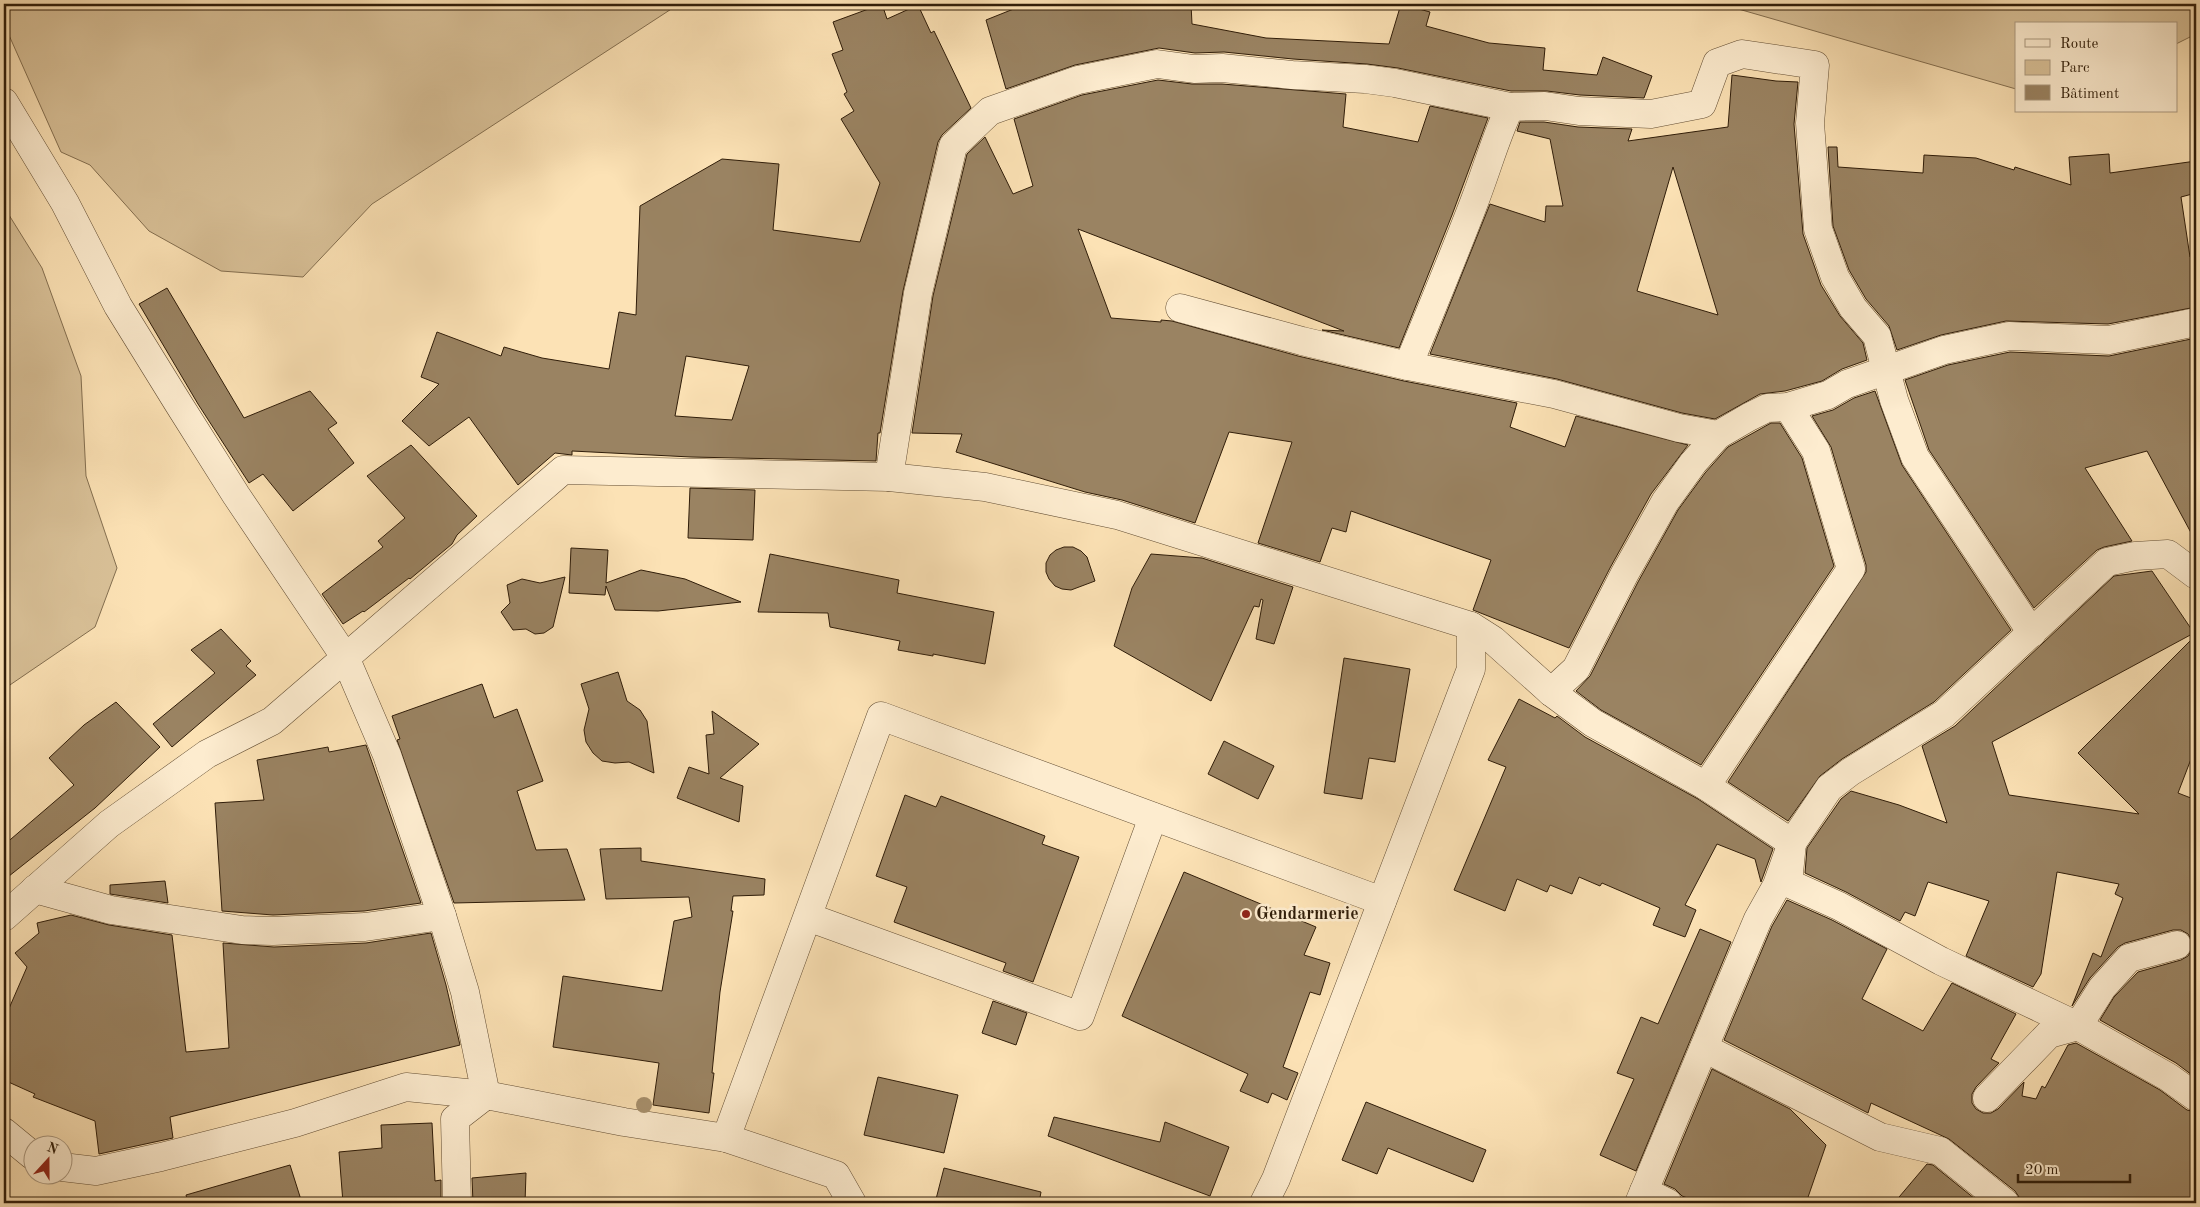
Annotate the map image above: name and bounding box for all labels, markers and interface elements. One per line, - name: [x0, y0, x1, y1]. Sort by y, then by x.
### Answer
- legend: [2015, 22, 2178, 112]
- text: Route: [2060, 37, 2098, 52]
- text: Parc: [2060, 61, 2090, 76]
- text: Bâtiment: [2060, 87, 2119, 102]
- place label: Gendarmerie: [1256, 905, 1359, 923]
- marker: Gendarmerie: [1240, 908, 1252, 920]
- north arrow: [22, 1134, 72, 1184]
- text: N: [45, 1140, 60, 1157]
- scale bar: [2018, 1152, 2130, 1184]
- text: 20 m: [2025, 1163, 2059, 1178]

